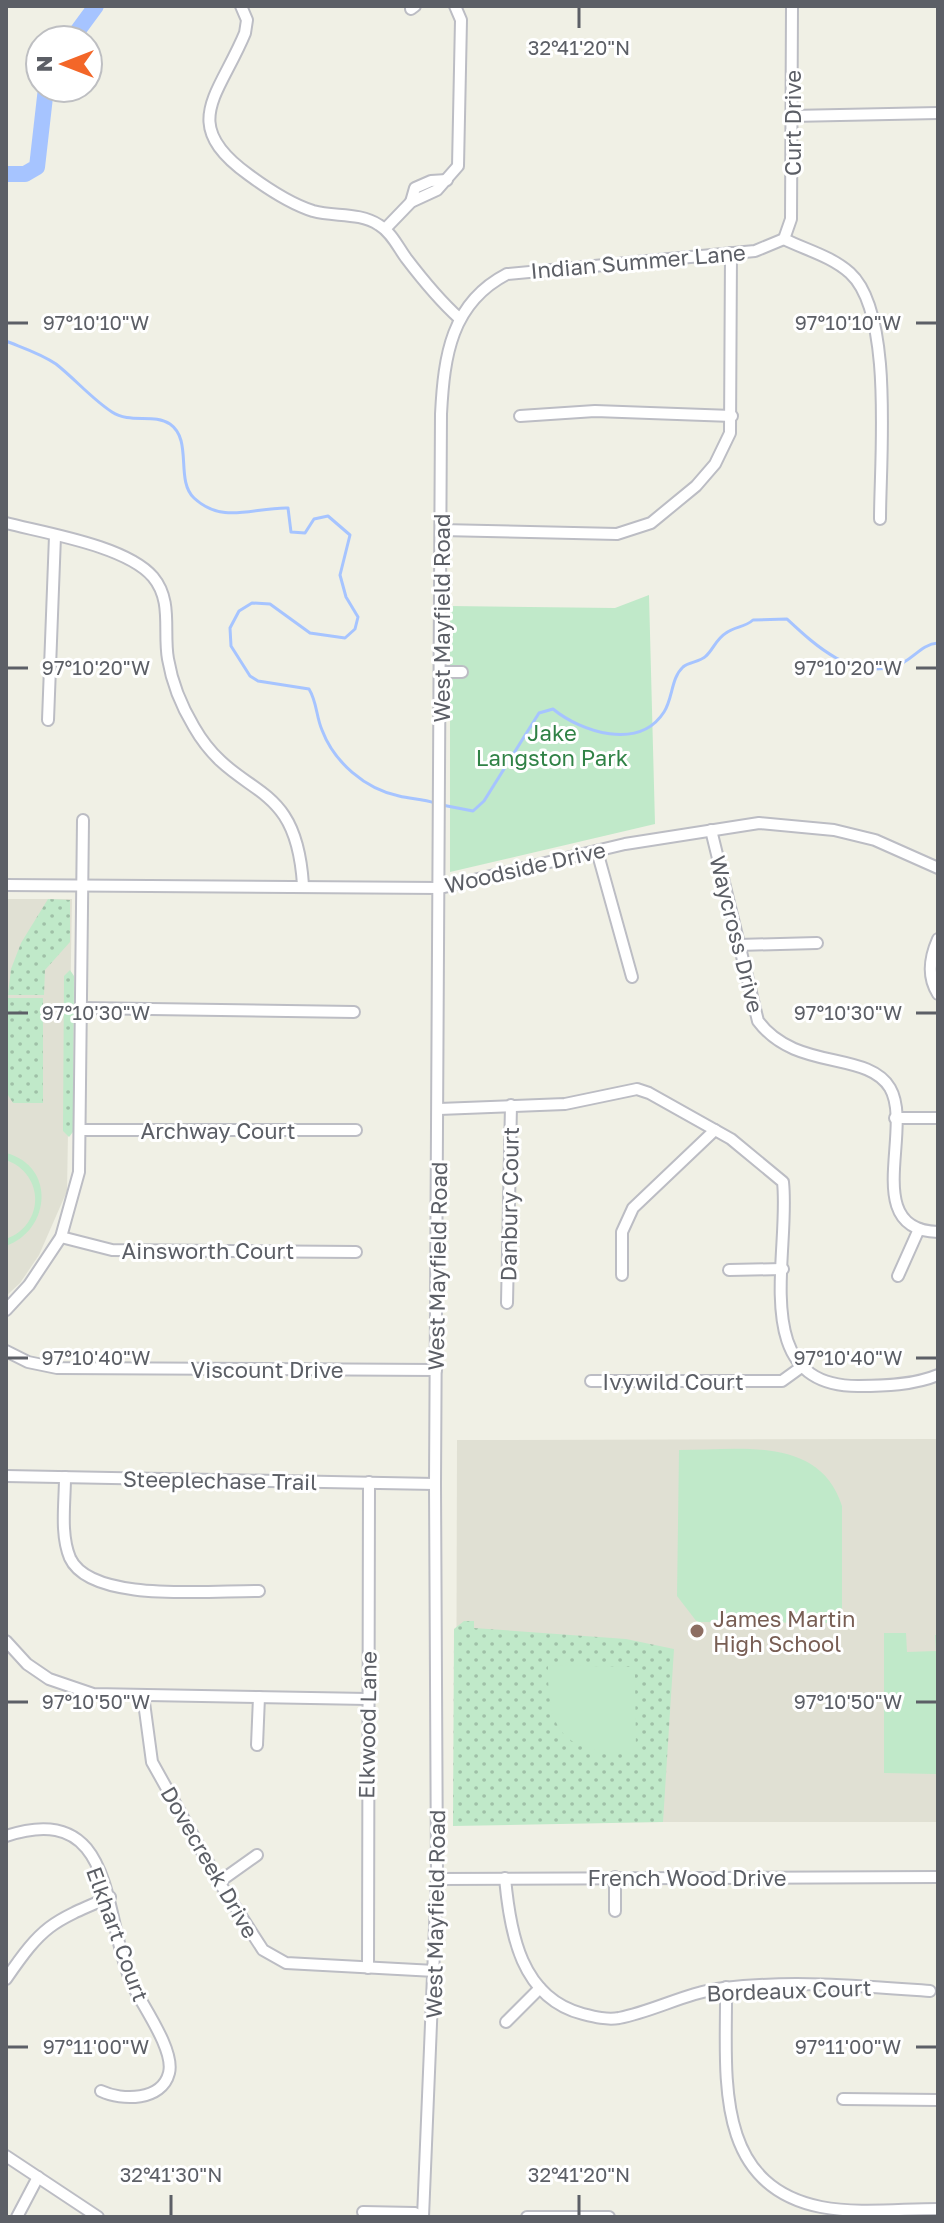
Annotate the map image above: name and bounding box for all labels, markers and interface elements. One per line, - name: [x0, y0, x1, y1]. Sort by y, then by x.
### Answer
- north arrow: [24, 24, 104, 104]
- text: 32°41'20"N: [528, 35, 630, 59]
- text: N: [30, 56, 57, 72]
- street label: Curt Drive: [779, 70, 806, 176]
- street label: Indian Summer Lane: [529, 238, 747, 284]
- text: 97°10'10"W: [43, 310, 149, 334]
- text: 97°10'10"W: [795, 310, 901, 334]
- street label: West Mayfield Road: [428, 513, 455, 723]
- text: 97°10'20"W: [42, 655, 150, 679]
- text: 97°10'20"W: [794, 655, 902, 679]
- park label: Jake Langston Park: [476, 719, 628, 771]
- street label: Woodside Drive: [442, 835, 608, 899]
- street label: Waycross Drive: [704, 853, 770, 1015]
- text: 97°10'30"W: [42, 1000, 150, 1024]
- text: 97°10'30"W: [794, 1000, 902, 1024]
- street label: Archway Court: [141, 1117, 295, 1144]
- street label: Danbury Court: [494, 1126, 524, 1282]
- street label: West Mayfield Road: [422, 1161, 452, 1371]
- street label: Ainsworth Court: [122, 1237, 294, 1264]
- text: 97°10'40"W: [42, 1345, 151, 1369]
- text: 97°10'40"W: [794, 1345, 903, 1369]
- street label: Viscount Drive: [191, 1356, 343, 1383]
- street label: Ivywild Court: [602, 1368, 744, 1395]
- street label: Steeplechase Trail: [123, 1465, 317, 1495]
- place label: James Martin High School: [713, 1605, 856, 1657]
- marker: James Martin High School: [688, 1622, 706, 1640]
- street label: Elkwood Lane: [352, 1651, 382, 1799]
- text: 97°10'50"W: [42, 1689, 150, 1713]
- text: 97°10'50"W: [794, 1689, 902, 1713]
- street label: Dovecreek Drive: [156, 1781, 264, 1943]
- street label: West Mayfield Road: [420, 1809, 450, 2019]
- street label: Elkhart Court: [81, 1863, 155, 2005]
- street label: French Wood Drive: [588, 1864, 786, 1891]
- street label: Bordeaux Court: [706, 1974, 872, 2006]
- text: 97°11'00"W: [43, 2034, 149, 2058]
- text: 97°11'00"W: [795, 2034, 901, 2058]
- text: 32°41'30"N: [120, 2162, 222, 2186]
- text: 32°41'20"N: [528, 2162, 630, 2186]

